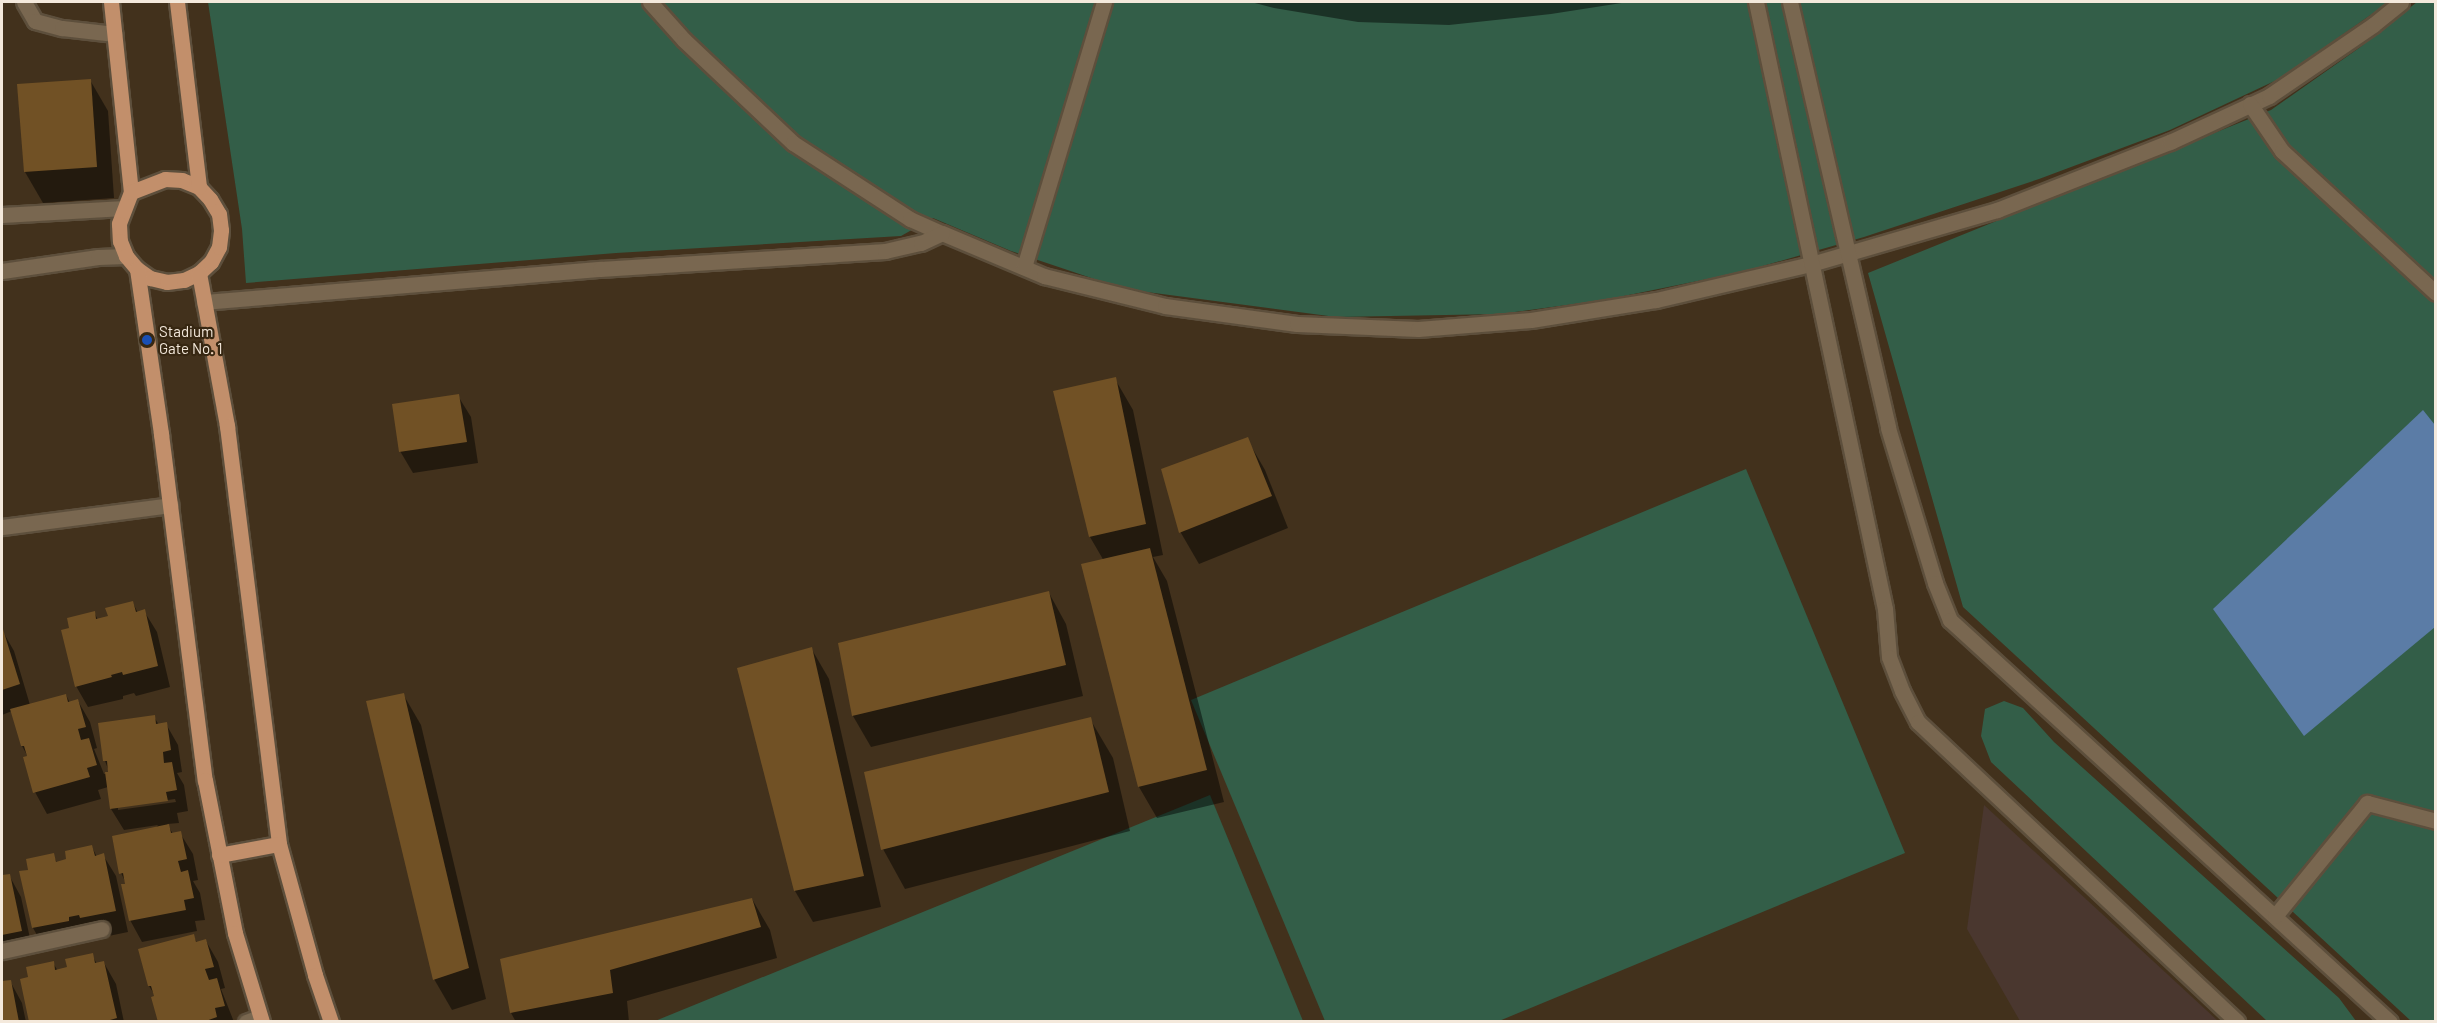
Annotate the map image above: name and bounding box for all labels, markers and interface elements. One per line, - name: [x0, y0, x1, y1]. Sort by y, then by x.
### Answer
- place label: Stadium Gate No. 1: [159, 322, 223, 357]
- marker: Stadium Gate No. 1: [140, 333, 154, 347]

